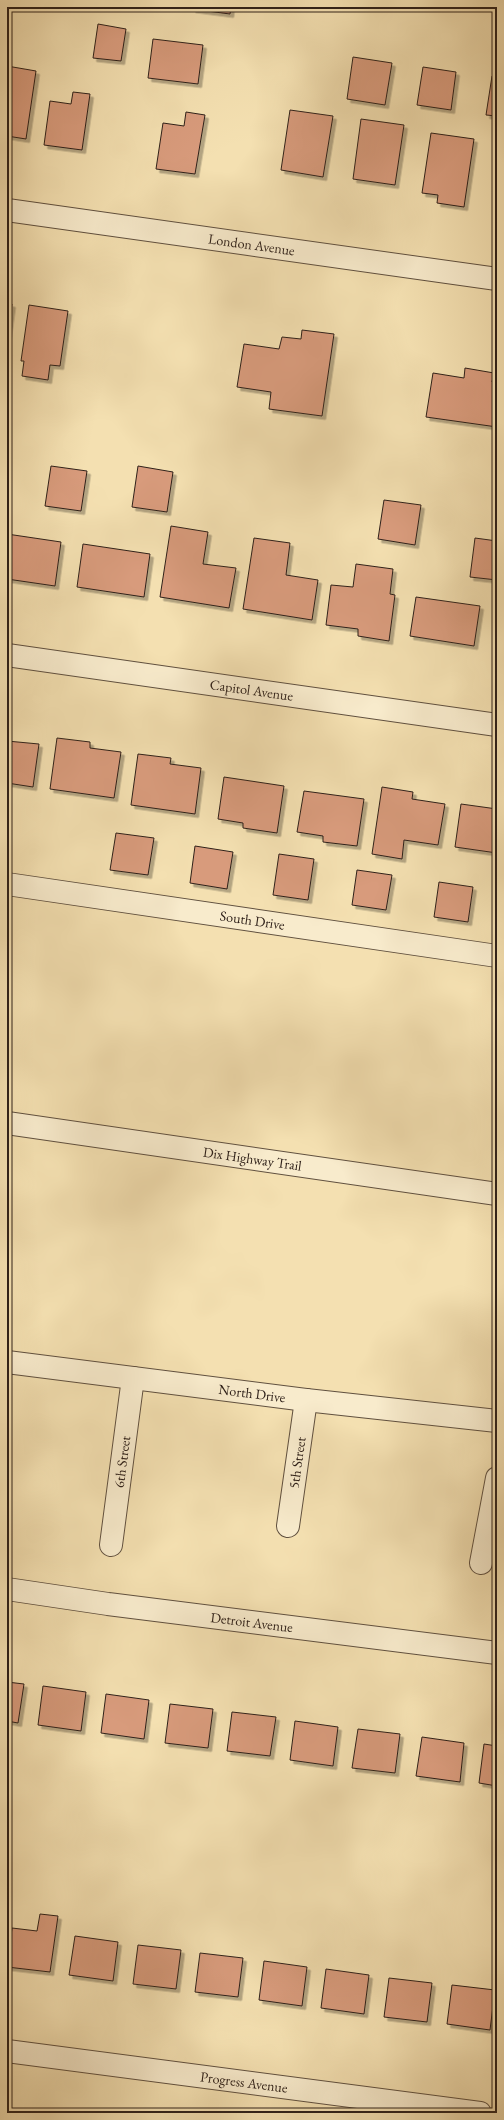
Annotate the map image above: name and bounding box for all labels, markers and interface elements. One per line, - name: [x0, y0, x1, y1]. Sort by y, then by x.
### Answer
- street label: London Avenue: [207, 229, 296, 259]
- street label: Capitol Avenue: [209, 675, 295, 705]
- street label: South Drive: [219, 906, 286, 934]
- street label: Dix Highway Trail: [202, 1143, 304, 1175]
- street label: North Drive: [218, 1380, 287, 1406]
- street label: 6th Street: [110, 1434, 134, 1489]
- street label: 5th Street: [284, 1435, 310, 1490]
- street label: Detroit Avenue: [209, 1608, 295, 1636]
- street label: Progress Avenue: [199, 2067, 289, 2097]

